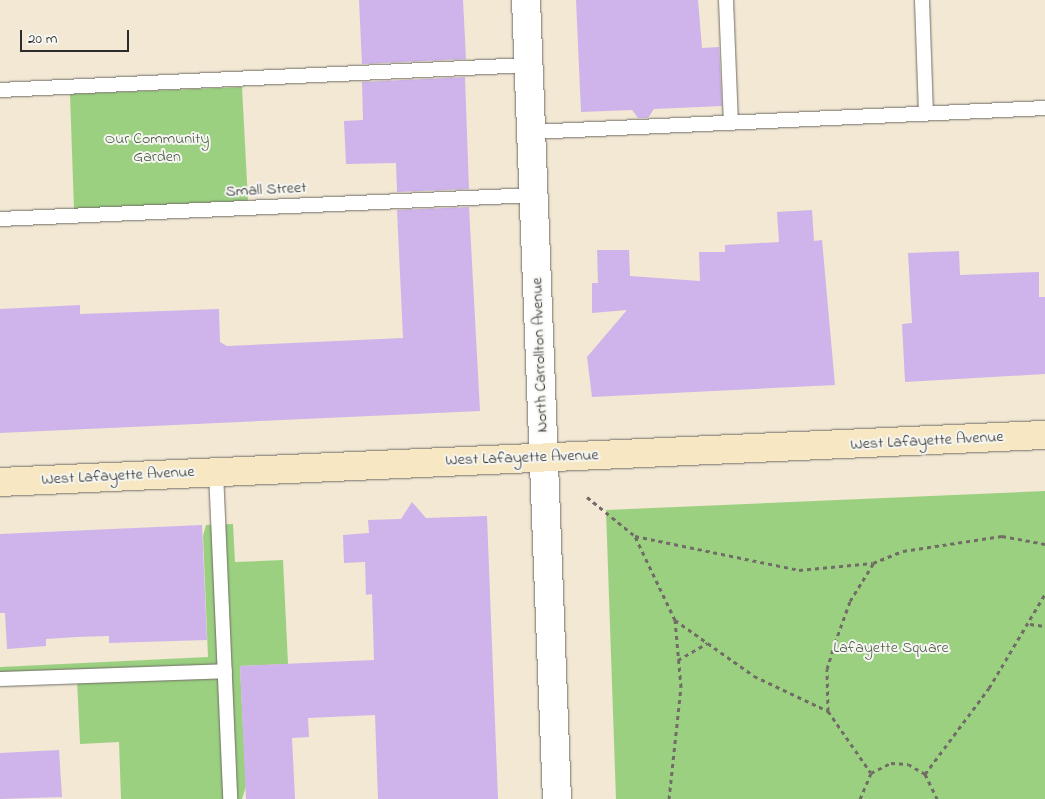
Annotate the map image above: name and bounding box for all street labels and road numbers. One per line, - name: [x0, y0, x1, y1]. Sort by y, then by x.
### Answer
- street label: Small Street: [225, 178, 307, 202]
- street label: North Carrollton Avenue: [528, 277, 552, 433]
- street label: West Lafayette Avenue: [850, 427, 1004, 455]
- street label: West Lafayette Avenue: [445, 446, 599, 470]
- street label: West Lafayette Avenue: [41, 462, 195, 490]

